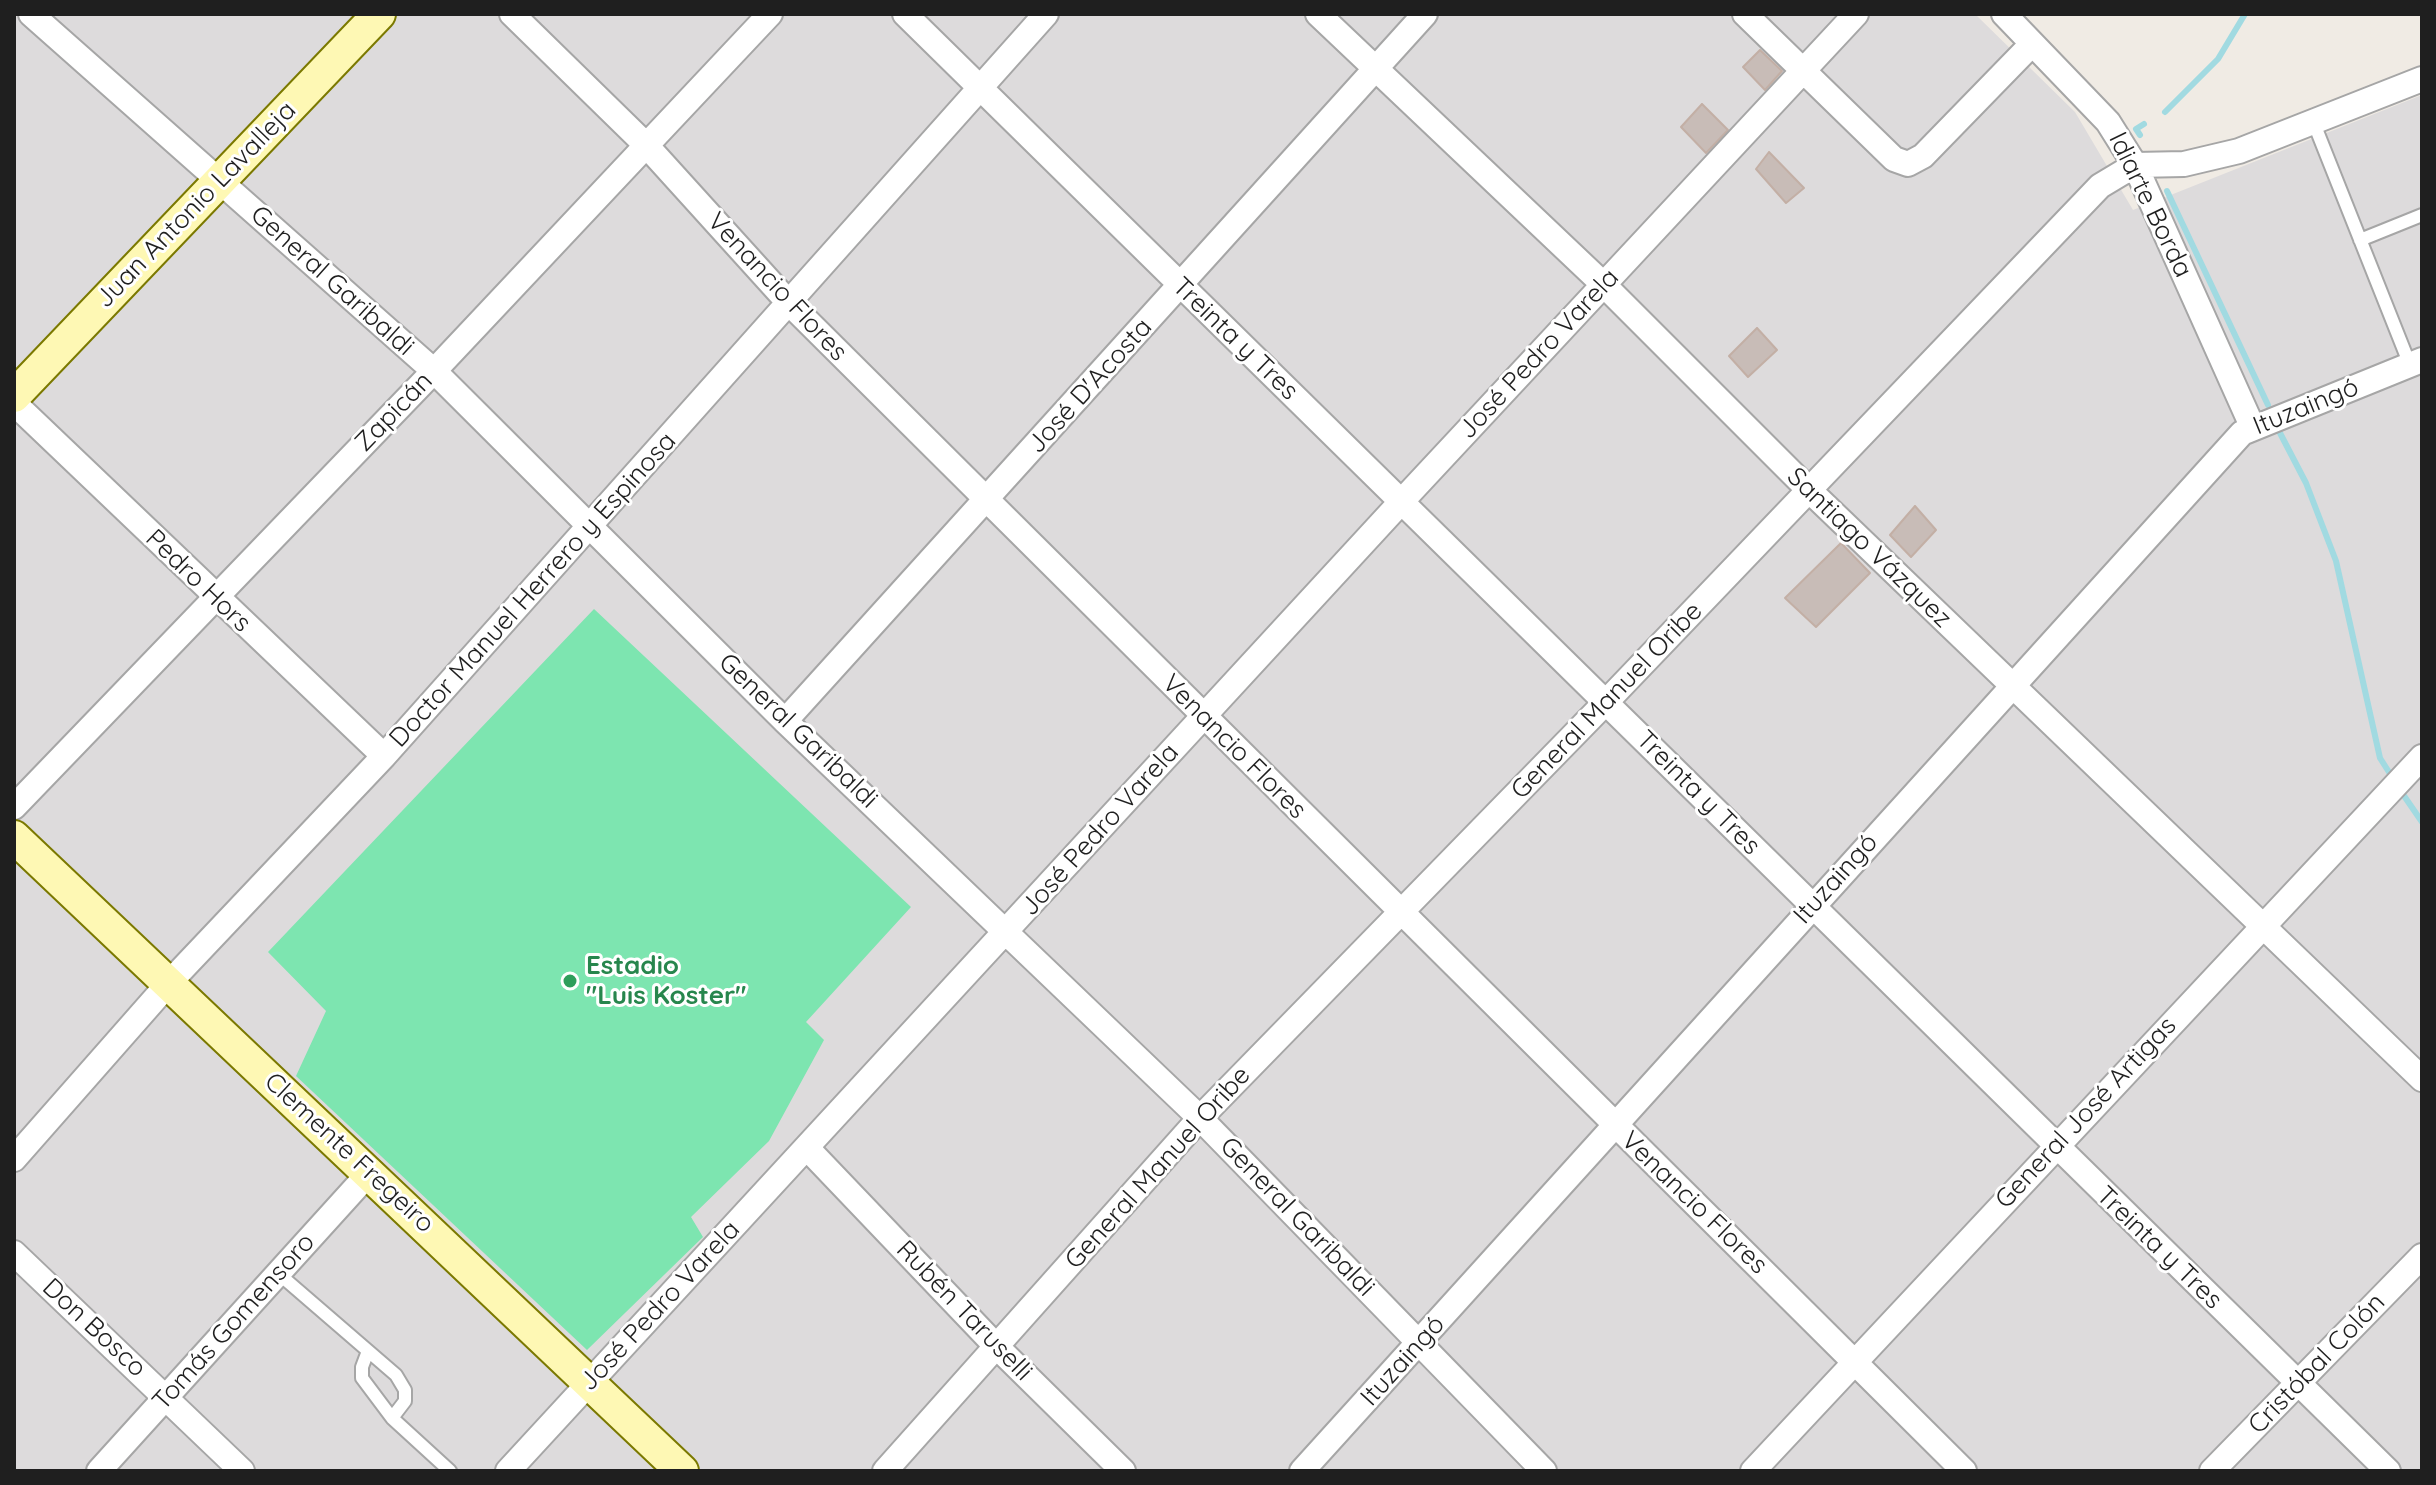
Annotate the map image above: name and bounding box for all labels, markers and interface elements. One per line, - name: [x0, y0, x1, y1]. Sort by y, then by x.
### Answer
- street label: Juan Antonio Lavalleja: [89, 95, 303, 315]
- street label: Idiarte Borda: [2101, 127, 2199, 283]
- street label: General Garibaldi: [244, 199, 420, 363]
- street label: Venancio Flores: [700, 206, 854, 368]
- street label: José Pedro Varela: [1452, 263, 1626, 445]
- street label: Treinta y Tres: [1166, 271, 1304, 407]
- street label: José D'Acosta: [1021, 312, 1159, 460]
- street label: Zapicán: [349, 366, 439, 458]
- street label: Ituzaingó: [2249, 372, 2363, 442]
- street label: Doctor Manuel Herrero y Espinosa: [383, 426, 683, 754]
- street label: Santiago Vázquez: [1780, 462, 1958, 634]
- street label: Pedro Hors: [139, 523, 257, 639]
- street label: General Manuel Oribe: [1505, 596, 1709, 806]
- street label: General Garibaldi: [712, 647, 884, 815]
- street label: Venancio Flores: [1155, 668, 1313, 826]
- street label: Treinta y Tres: [1629, 724, 1767, 862]
- street label: José Pedro Varela: [1014, 737, 1186, 923]
- street label: Ituzaingó: [1787, 827, 1885, 931]
- place label: Estadio "Luis Koster": [586, 950, 747, 1012]
- marker: Estadio "Luis Koster": [561, 972, 579, 990]
- street label: General José Artigas: [1989, 1011, 2183, 1215]
- street label: General Manuel Oribe: [1059, 1060, 1257, 1276]
- street label: Clemente Fregeiro: [258, 1066, 440, 1240]
- street label: Venancio Flores: [1614, 1125, 1774, 1281]
- street label: General Garibaldi: [1213, 1131, 1381, 1303]
- street label: Treinta y Tres: [2090, 1180, 2228, 1316]
- street label: José Pedro Varela: [573, 1215, 747, 1397]
- street label: Tomás Gomensoro: [146, 1227, 322, 1417]
- street label: Rubén Taruselli: [889, 1234, 1039, 1388]
- street label: Don Bosco: [36, 1272, 152, 1384]
- street label: Cristóbal Colón: [2242, 1287, 2392, 1441]
- street label: Ituzaingó: [1354, 1309, 1452, 1413]

